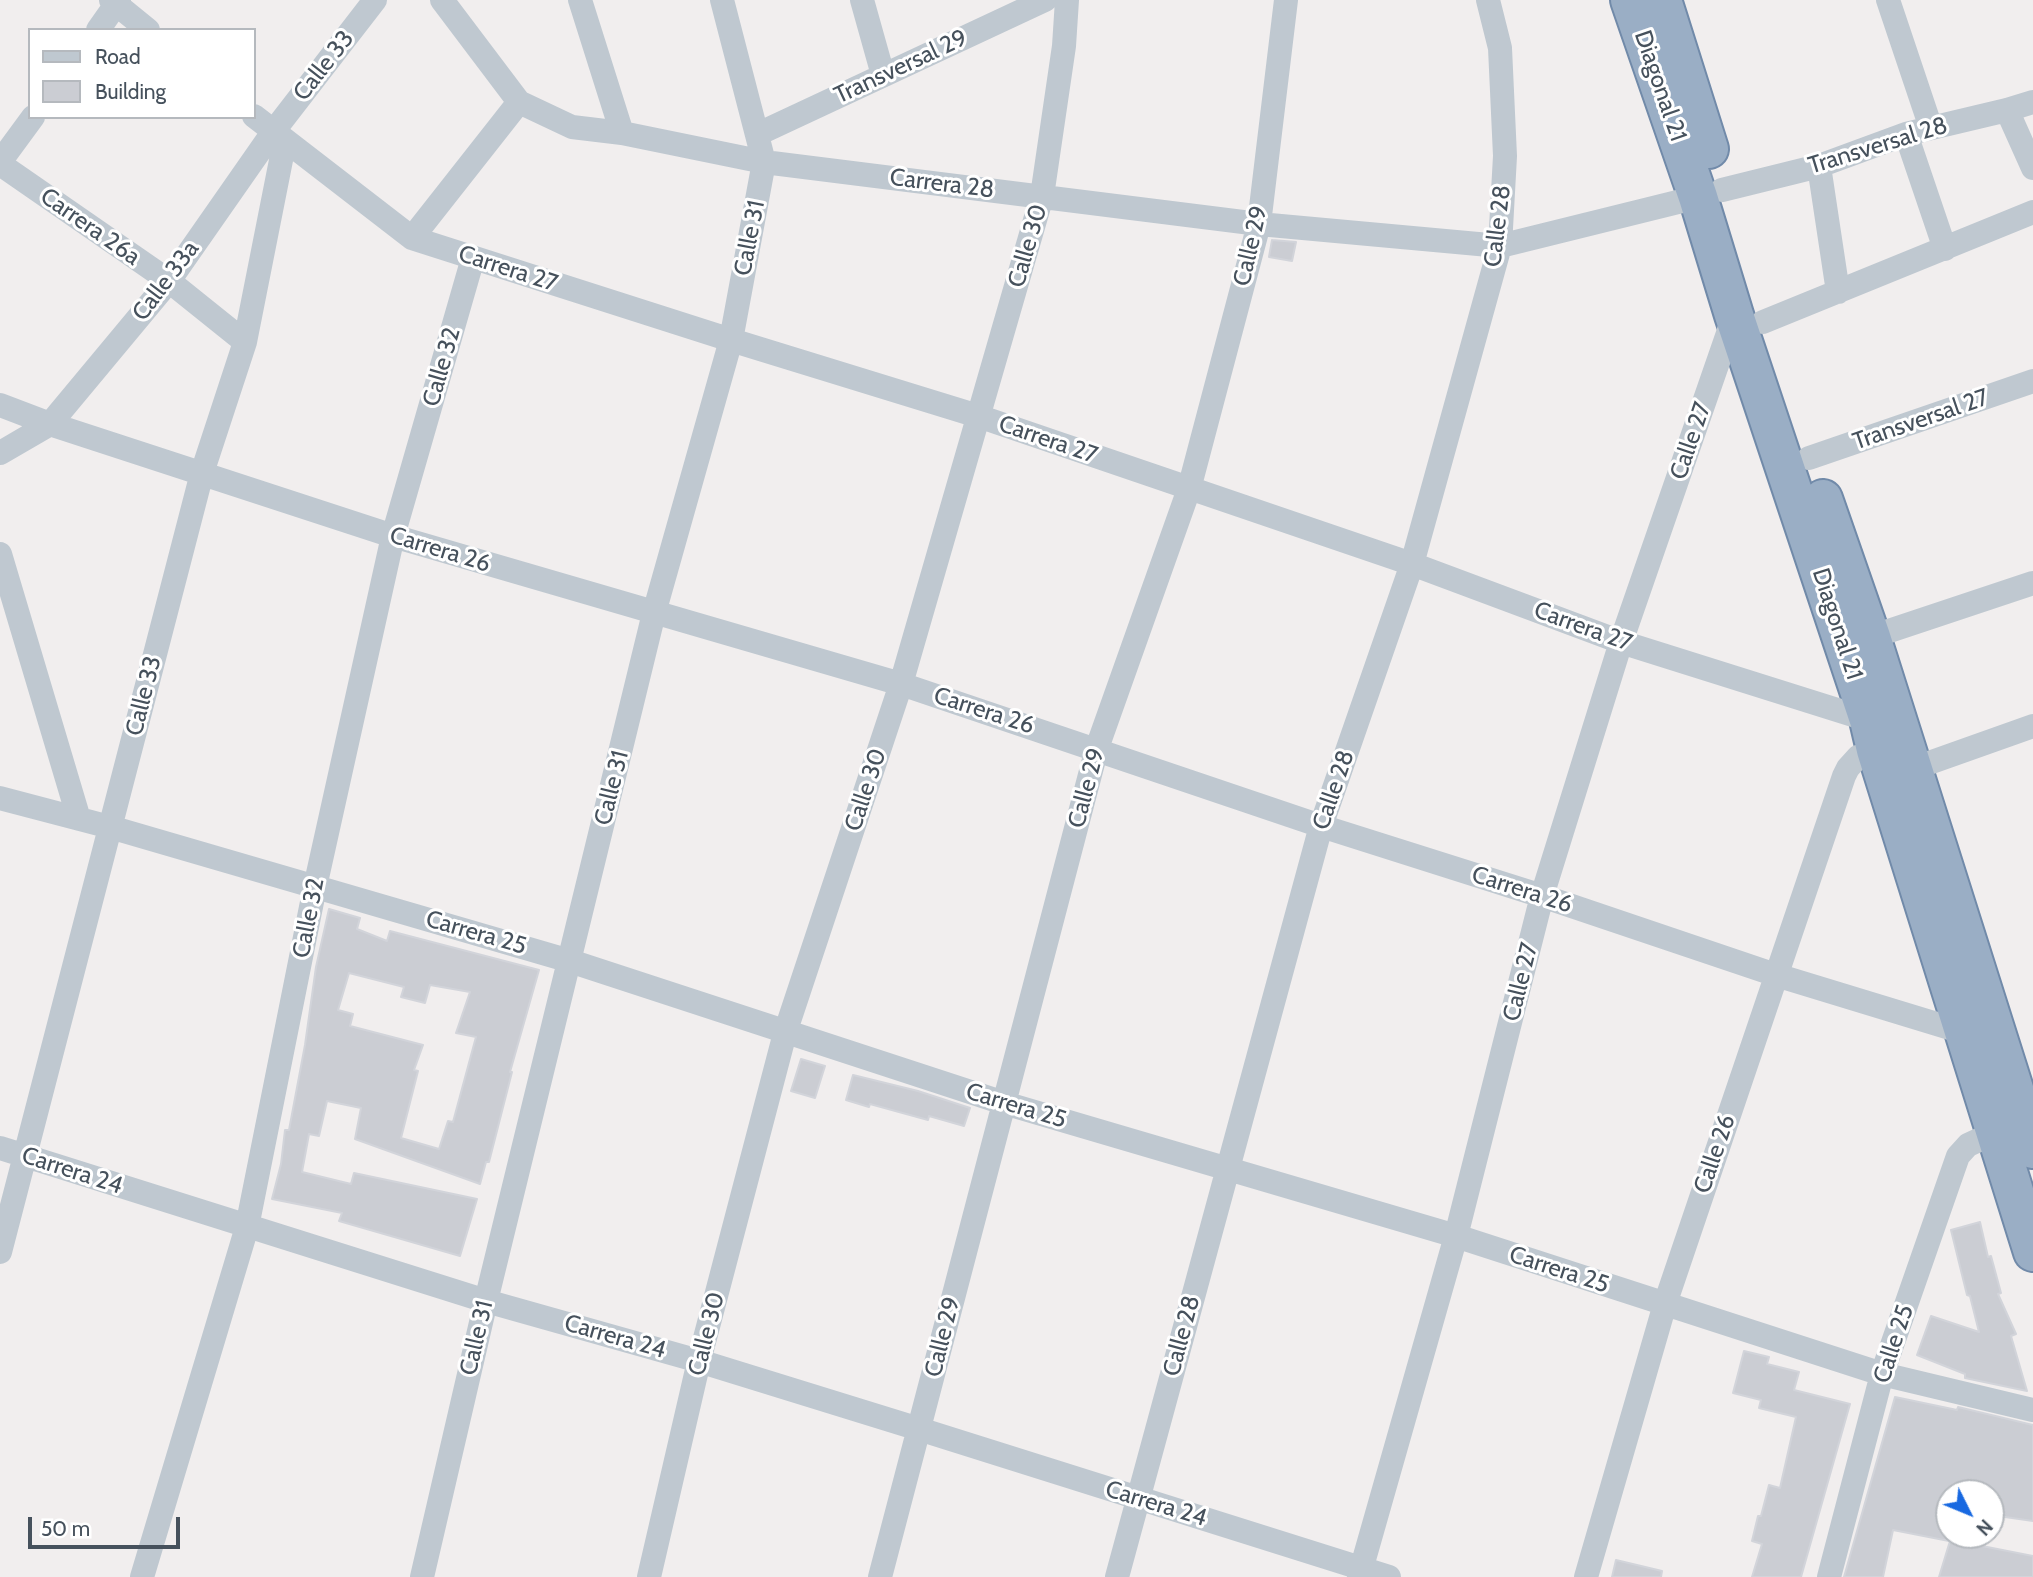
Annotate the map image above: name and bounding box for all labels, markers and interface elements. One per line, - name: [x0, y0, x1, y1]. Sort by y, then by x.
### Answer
- street label: Transversal 29: [830, 24, 972, 110]
- street label: Calle 33: [288, 25, 360, 107]
- street label: Diagonal 21: [1628, 27, 1692, 145]
- legend: [28, 28, 256, 119]
- text: Road: [95, 44, 141, 69]
- text: Building: [95, 79, 166, 104]
- street label: Transversal 28: [1805, 111, 1951, 181]
- street label: Carrera 28: [888, 163, 996, 205]
- street label: Carrera 26a: [34, 182, 146, 272]
- street label: Calle 28: [1479, 183, 1517, 269]
- street label: Calle 31: [729, 198, 771, 278]
- street label: Calle 30: [1002, 201, 1054, 291]
- street label: Calle 29: [1228, 203, 1274, 289]
- street label: Calle 33a: [127, 235, 205, 327]
- street label: Carrera 27: [455, 239, 561, 299]
- street label: Calle 32: [417, 324, 467, 410]
- street label: Transversal 27: [1849, 383, 1993, 457]
- street label: Calle 27: [1664, 399, 1718, 483]
- street label: Carrera 27: [995, 410, 1101, 470]
- street label: Carrera 26: [386, 521, 494, 579]
- street label: Diagonal 21: [1805, 565, 1869, 683]
- street label: Carrera 27: [1530, 596, 1636, 658]
- street label: Calle 33: [120, 653, 168, 739]
- street label: Carrera 26: [930, 681, 1038, 741]
- street label: Calle 30: [839, 745, 893, 835]
- street label: Calle 29: [1063, 745, 1111, 831]
- street label: Calle 28: [1307, 746, 1361, 834]
- street label: Calle 31: [589, 748, 635, 828]
- street label: Carrera 26: [1468, 860, 1576, 920]
- street label: Calle 32: [287, 876, 331, 960]
- street label: Carrera 25: [422, 905, 530, 961]
- street label: Calle 27: [1497, 940, 1545, 1024]
- street label: Carrera 25: [962, 1077, 1070, 1135]
- street label: Calle 26: [1688, 1111, 1742, 1197]
- street label: Carrera 24: [18, 1141, 126, 1201]
- street label: Carrera 25: [1505, 1240, 1613, 1300]
- street label: Calle 30: [683, 1289, 731, 1379]
- street label: Calle 28: [1157, 1293, 1207, 1379]
- street label: Calle 29: [919, 1294, 967, 1380]
- street label: Calle 31: [454, 1298, 500, 1378]
- street label: Calle 25: [1868, 1301, 1920, 1387]
- street label: Carrera 24: [561, 1309, 669, 1365]
- street label: Carrera 24: [1102, 1475, 1210, 1533]
- north arrow: [1935, 1479, 2005, 1549]
- scale bar: [32, 1504, 184, 1548]
- text: N: [1971, 1515, 1997, 1540]
- text: 50 m: [41, 1516, 90, 1541]

